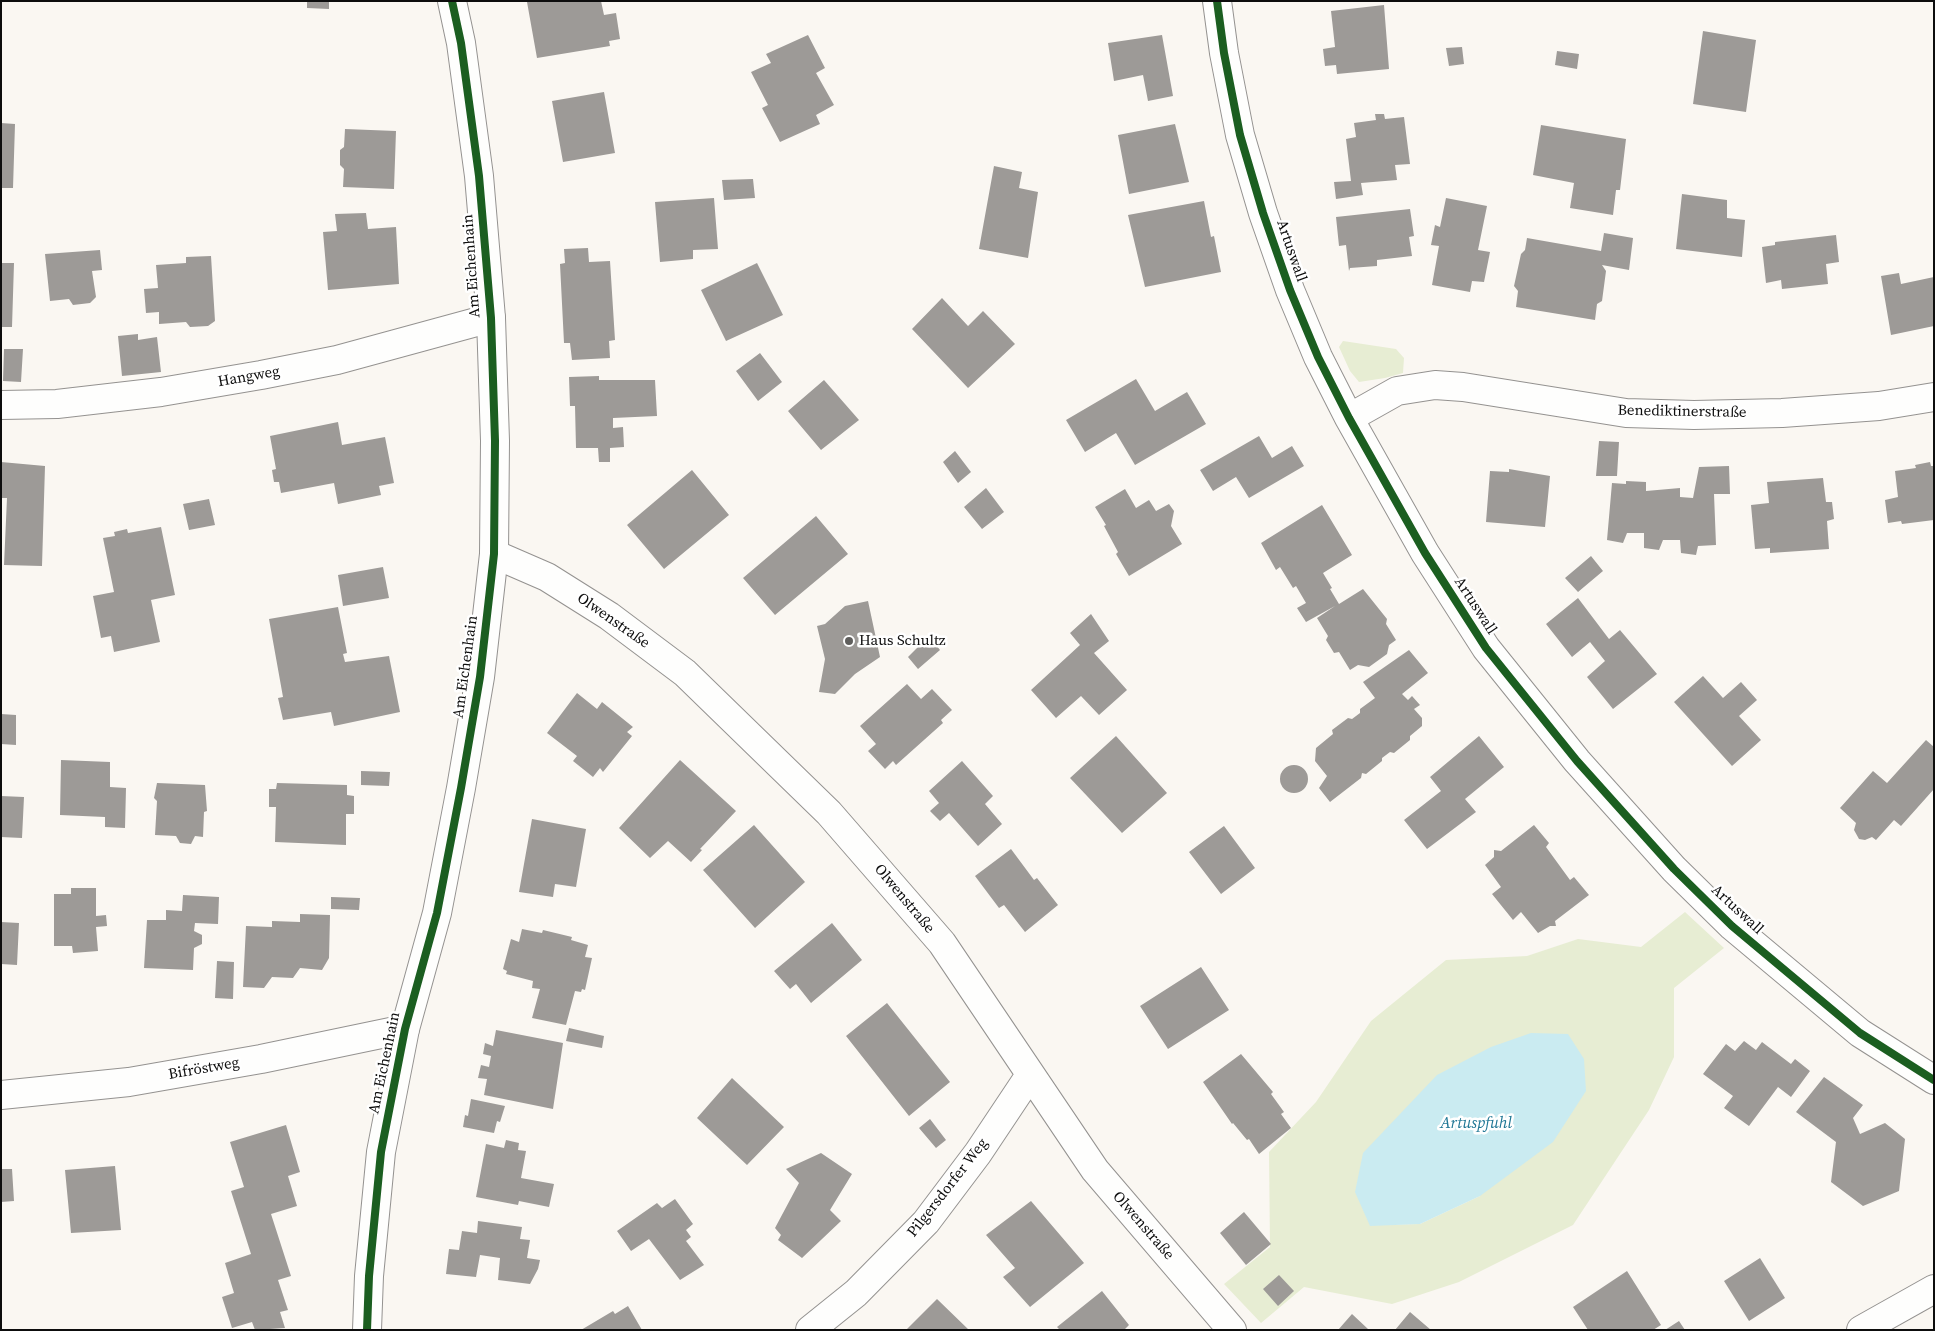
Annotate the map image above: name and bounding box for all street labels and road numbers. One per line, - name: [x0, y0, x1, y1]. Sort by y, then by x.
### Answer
- street label: Am Eichenhain: [459, 214, 485, 318]
- street label: Artuswall: [1272, 218, 1310, 284]
- street label: Hangweg: [217, 363, 281, 391]
- street label: Benediktinerstraße: [1617, 402, 1747, 422]
- street label: Artuswall: [1450, 574, 1500, 638]
- street label: Olwenstraße: [573, 589, 653, 653]
- street label: Am Eichenhain: [450, 614, 482, 720]
- street label: Olwenstraße: [870, 861, 938, 937]
- street label: Artuswall: [1707, 881, 1767, 939]
- street label: Am Eichenhain: [365, 1010, 405, 1116]
- street label: Bifröstweg: [167, 1054, 241, 1084]
- street label: Pilgersdorfer Weg: [904, 1135, 992, 1241]
- street label: Olwenstraße: [1108, 1188, 1178, 1264]

